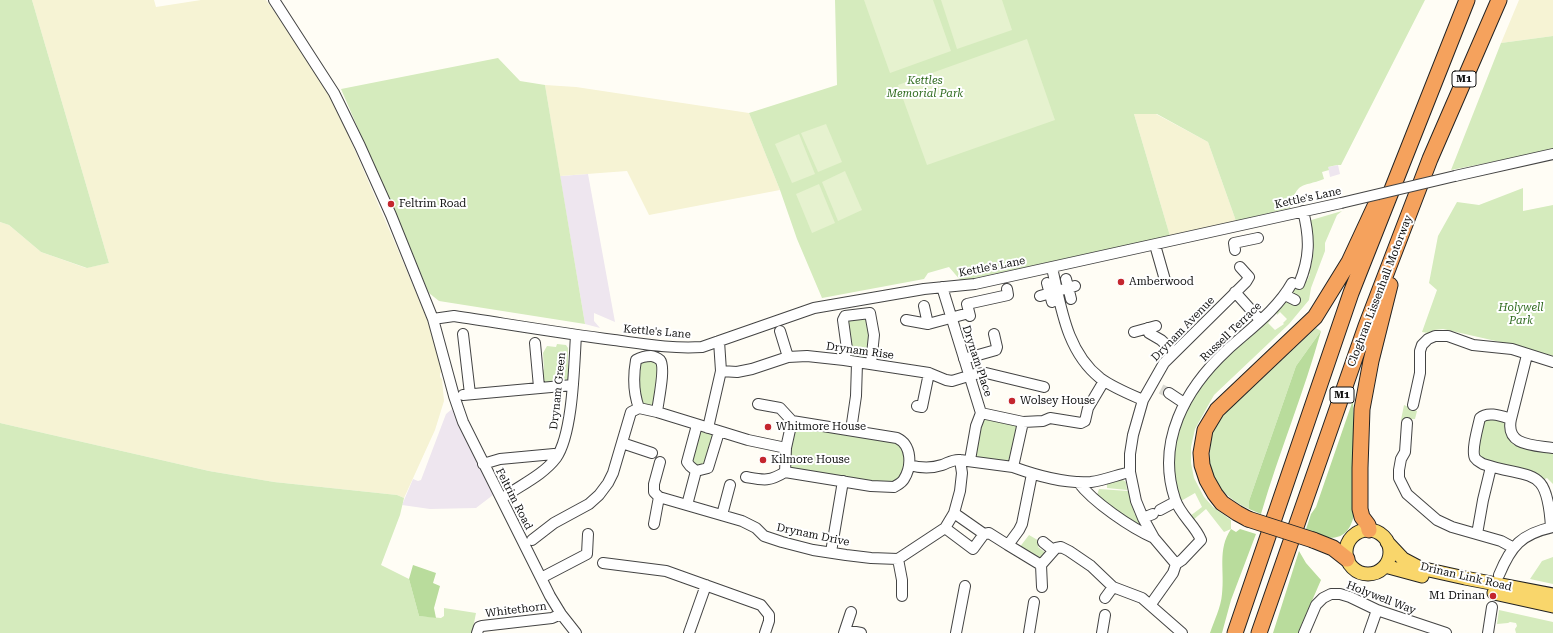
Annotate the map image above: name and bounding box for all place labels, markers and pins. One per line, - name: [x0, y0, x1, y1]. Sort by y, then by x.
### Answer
- place label: Feltrim Road: [399, 197, 466, 211]
- marker: Feltrim Road: [386, 199, 396, 209]
- place label: Amberwood: [1129, 275, 1194, 289]
- marker: Amberwood: [1116, 277, 1126, 287]
- place label: Wolsey House: [1020, 394, 1095, 408]
- marker: Wolsey House: [1007, 396, 1017, 406]
- place label: Whitmore House: [776, 420, 866, 434]
- marker: Whitmore House: [763, 422, 773, 432]
- place label: Kilmore House: [771, 453, 850, 467]
- marker: Kilmore House: [758, 455, 768, 465]
- place label: M1 Drinan: [1429, 589, 1485, 603]
- marker: M1 Drinan: [1488, 591, 1498, 601]

